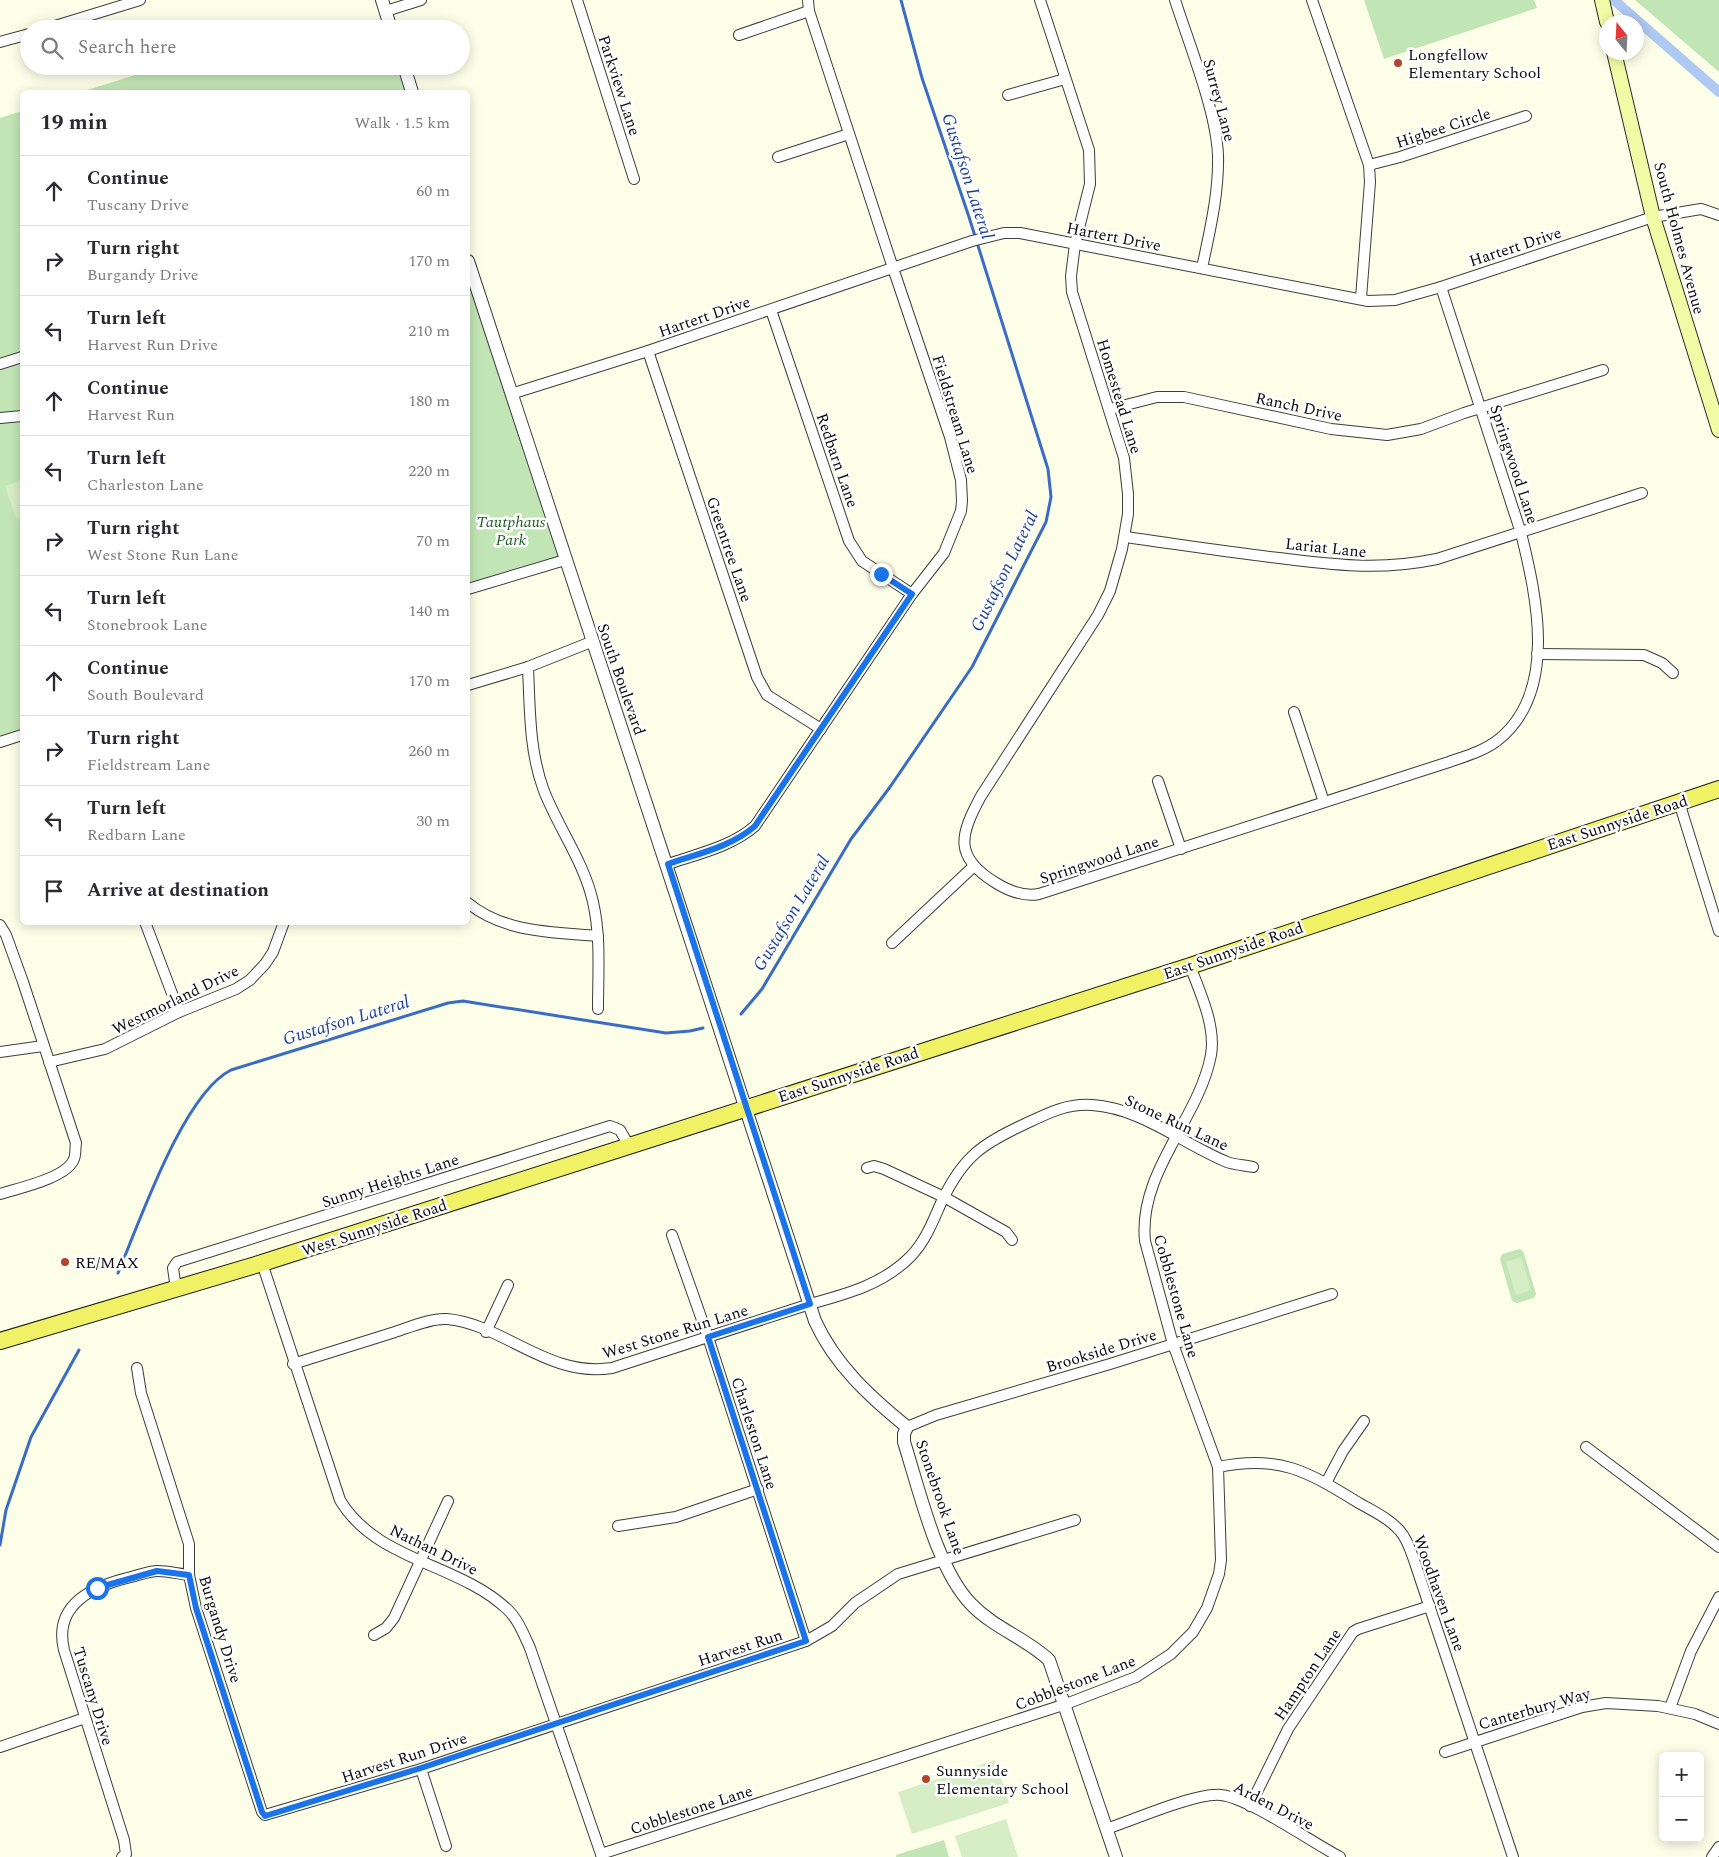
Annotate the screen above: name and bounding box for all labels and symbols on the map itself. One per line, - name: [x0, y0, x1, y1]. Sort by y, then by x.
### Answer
- north arrow: [1599, 15, 1644, 60]
- street label: Parkview Lane: [591, 32, 647, 139]
- place label: Longfellow Elementary School: [1408, 43, 1541, 85]
- street label: Surrey Lane: [1196, 56, 1242, 144]
- marker: Longfellow Elementary School: [1392, 57, 1404, 69]
- street label: Higbee Circle: [1393, 101, 1494, 155]
- water label: Gustafson Lateral: [934, 110, 1001, 243]
- street label: South Holmes Avenue: [1647, 159, 1711, 317]
- street label: Hartert Drive: [1065, 216, 1163, 258]
- street label: Hartert Drive: [1466, 221, 1565, 273]
- street label: Hartert Drive: [655, 290, 753, 344]
- street label: Homestead Lane: [1090, 336, 1148, 457]
- street label: Fieldstream Lane: [926, 352, 985, 477]
- street label: Ranch Drive: [1253, 386, 1344, 428]
- street label: Springwood Lane: [1483, 401, 1545, 527]
- street label: Redbarn Lane: [810, 410, 864, 511]
- street label: Greentree Lane: [700, 493, 758, 605]
- water label: Gustafson Lateral: [964, 506, 1046, 636]
- park label: Tautphaus Park: [476, 510, 546, 552]
- street label: Lariat Lane: [1284, 532, 1368, 564]
- route end: [870, 563, 893, 586]
- street label: South Boulevard: [591, 620, 651, 739]
- street label: East Sunnyside Road: [1544, 789, 1691, 857]
- street label: Springwood Lane: [1036, 829, 1162, 891]
- water label: Gustafson Lateral: [746, 850, 837, 976]
- street label: East Sunnyside Road: [1160, 916, 1307, 986]
- street label: Westmorland Drive: [108, 959, 243, 1041]
- water label: Gustafson Lateral: [279, 988, 413, 1053]
- street label: East Sunnyside Road: [775, 1041, 922, 1109]
- street label: Stone Run Lane: [1121, 1088, 1232, 1157]
- street label: Sunny Heights Lane: [319, 1147, 462, 1214]
- street label: West Sunnyside Road: [298, 1193, 450, 1263]
- street label: Cobblestone Lane: [1147, 1232, 1205, 1361]
- place label: RE/MAX: [75, 1251, 139, 1275]
- marker: RE/MAX: [59, 1256, 71, 1268]
- street label: West Stone Run Lane: [599, 1298, 751, 1366]
- street label: Brookside Drive: [1043, 1323, 1160, 1379]
- street label: Charleston Lane: [725, 1374, 784, 1493]
- street label: Stonebrook Lane: [909, 1436, 971, 1558]
- street label: Nathan Drive: [385, 1518, 482, 1582]
- street label: Woodhaven Lane: [1407, 1532, 1471, 1655]
- street label: Burgandy Drive: [192, 1573, 248, 1686]
- route start: [86, 1577, 109, 1600]
- street label: Harvest Run: [695, 1623, 786, 1673]
- street label: Hampton Lane: [1268, 1624, 1347, 1725]
- street label: Tuscany Drive: [67, 1644, 119, 1749]
- street label: Cobblestone Lane: [1012, 1649, 1139, 1717]
- street label: Canterbury Way: [1476, 1681, 1594, 1736]
- street label: Harvest Run Drive: [338, 1726, 470, 1790]
- place label: Sunnyside Elementary School: [936, 1759, 1069, 1801]
- marker: Sunnyside Elementary School: [920, 1773, 932, 1785]
- street label: Arden Drive: [1229, 1775, 1318, 1836]
- street label: Cobblestone Lane: [627, 1779, 756, 1841]

